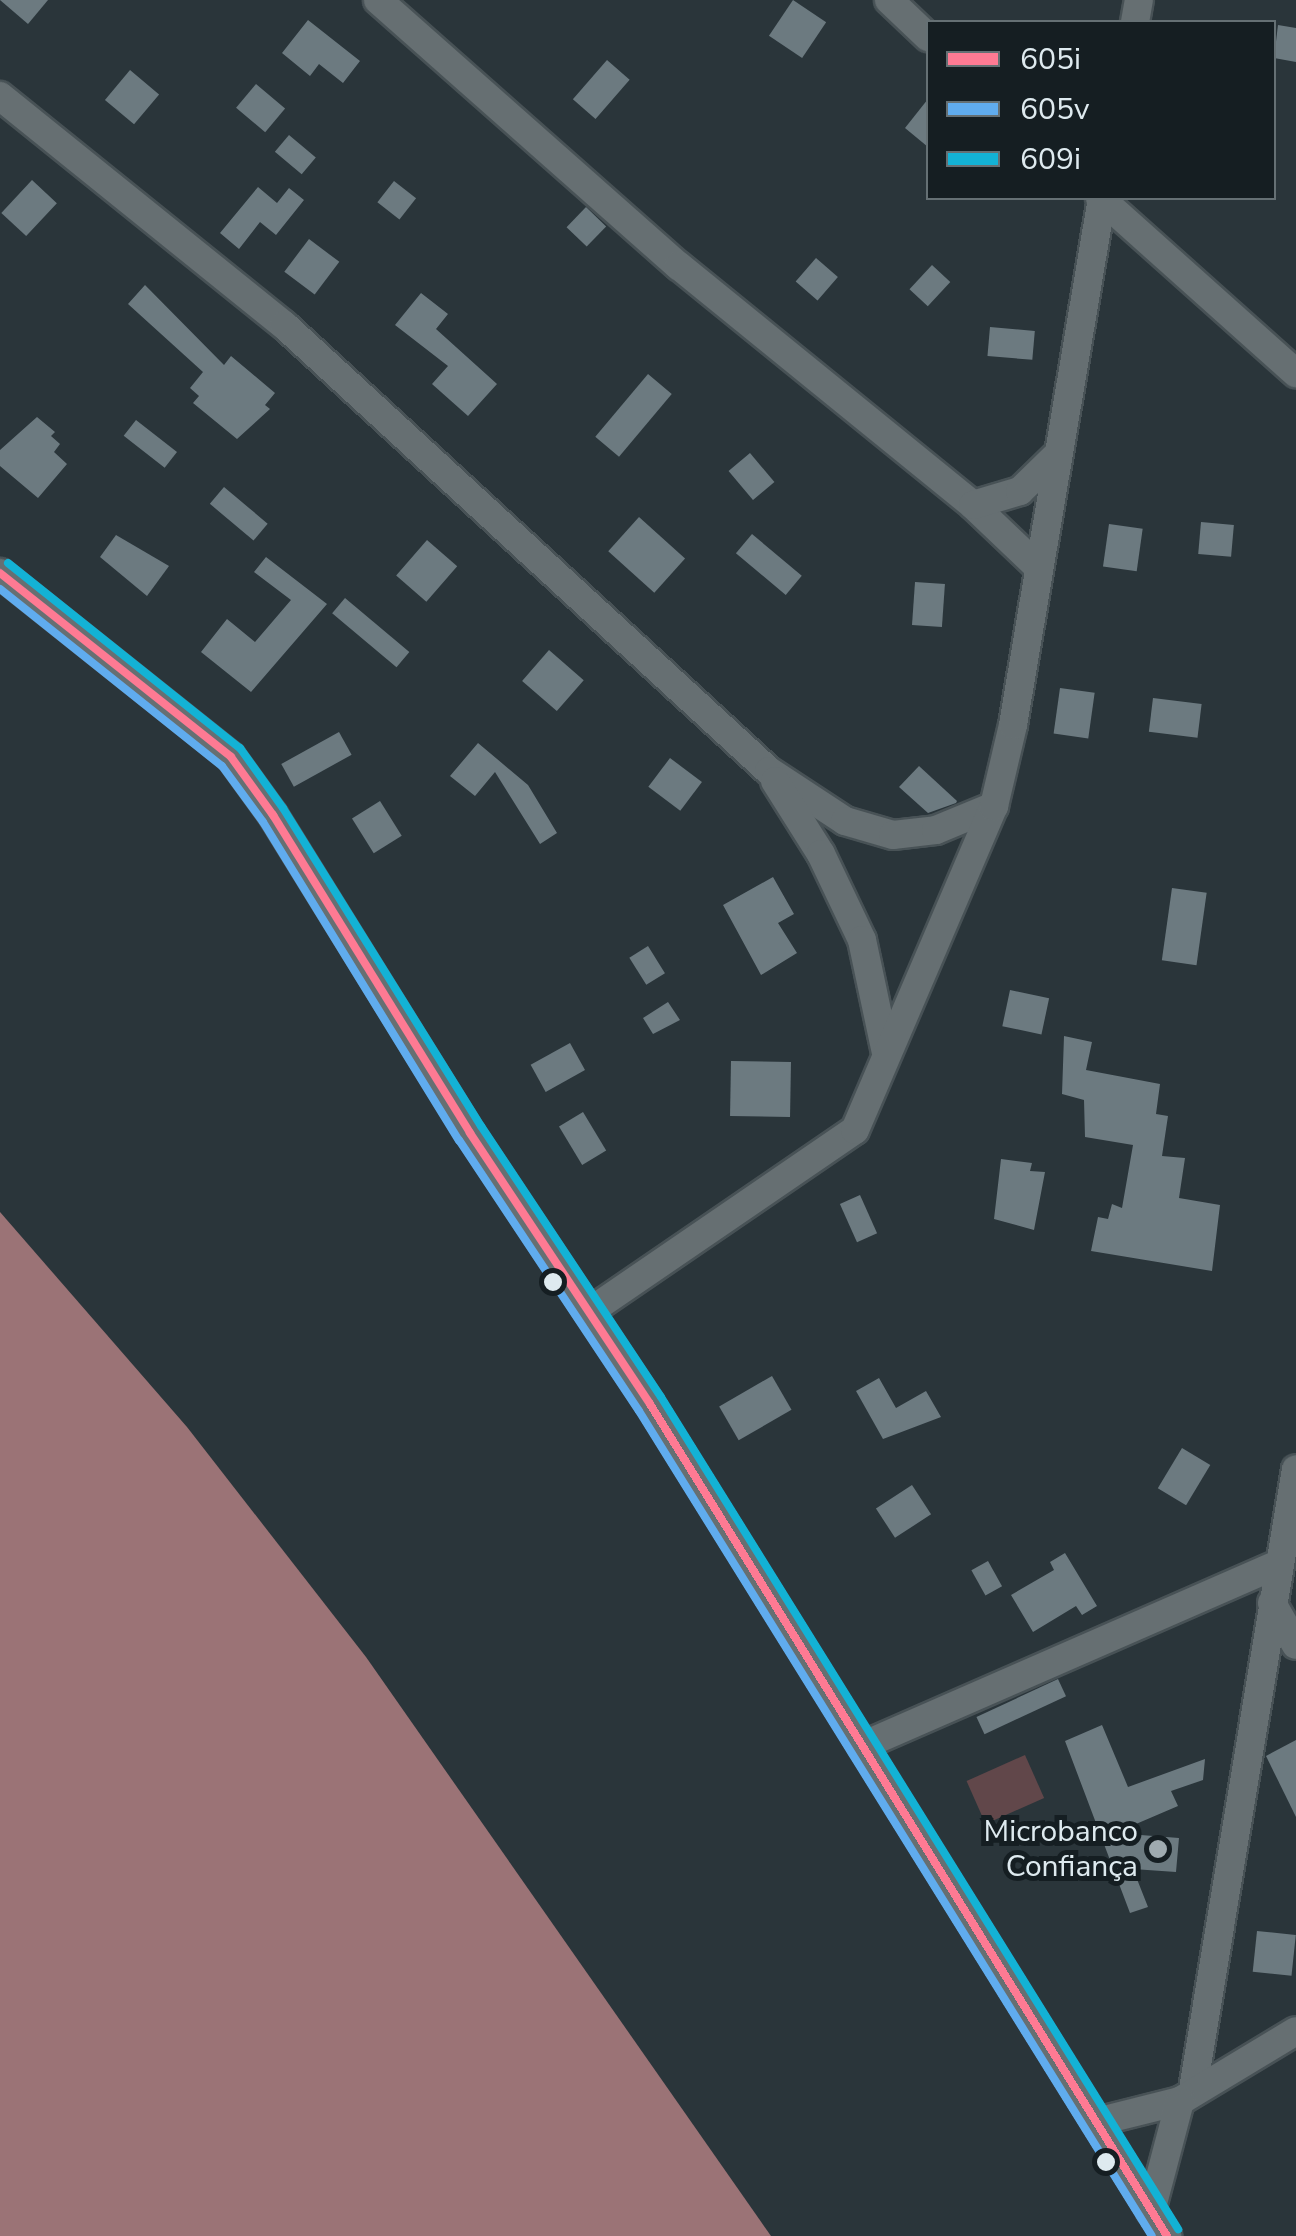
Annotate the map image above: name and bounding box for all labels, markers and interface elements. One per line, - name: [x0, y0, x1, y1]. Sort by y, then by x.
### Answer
- legend: [926, 20, 1276, 200]
- text: 605i: [1020, 39, 1081, 80]
- text: 605v: [1020, 89, 1089, 130]
- text: 609i: [1020, 139, 1081, 180]
- unlabelled marker: [543, 1272, 563, 1292]
- place label: Microbanco Confiança: [984, 1814, 1138, 1884]
- marker: Microbanco Confiança: [1147, 1838, 1169, 1860]
- unlabelled marker: [1096, 2152, 1116, 2172]

